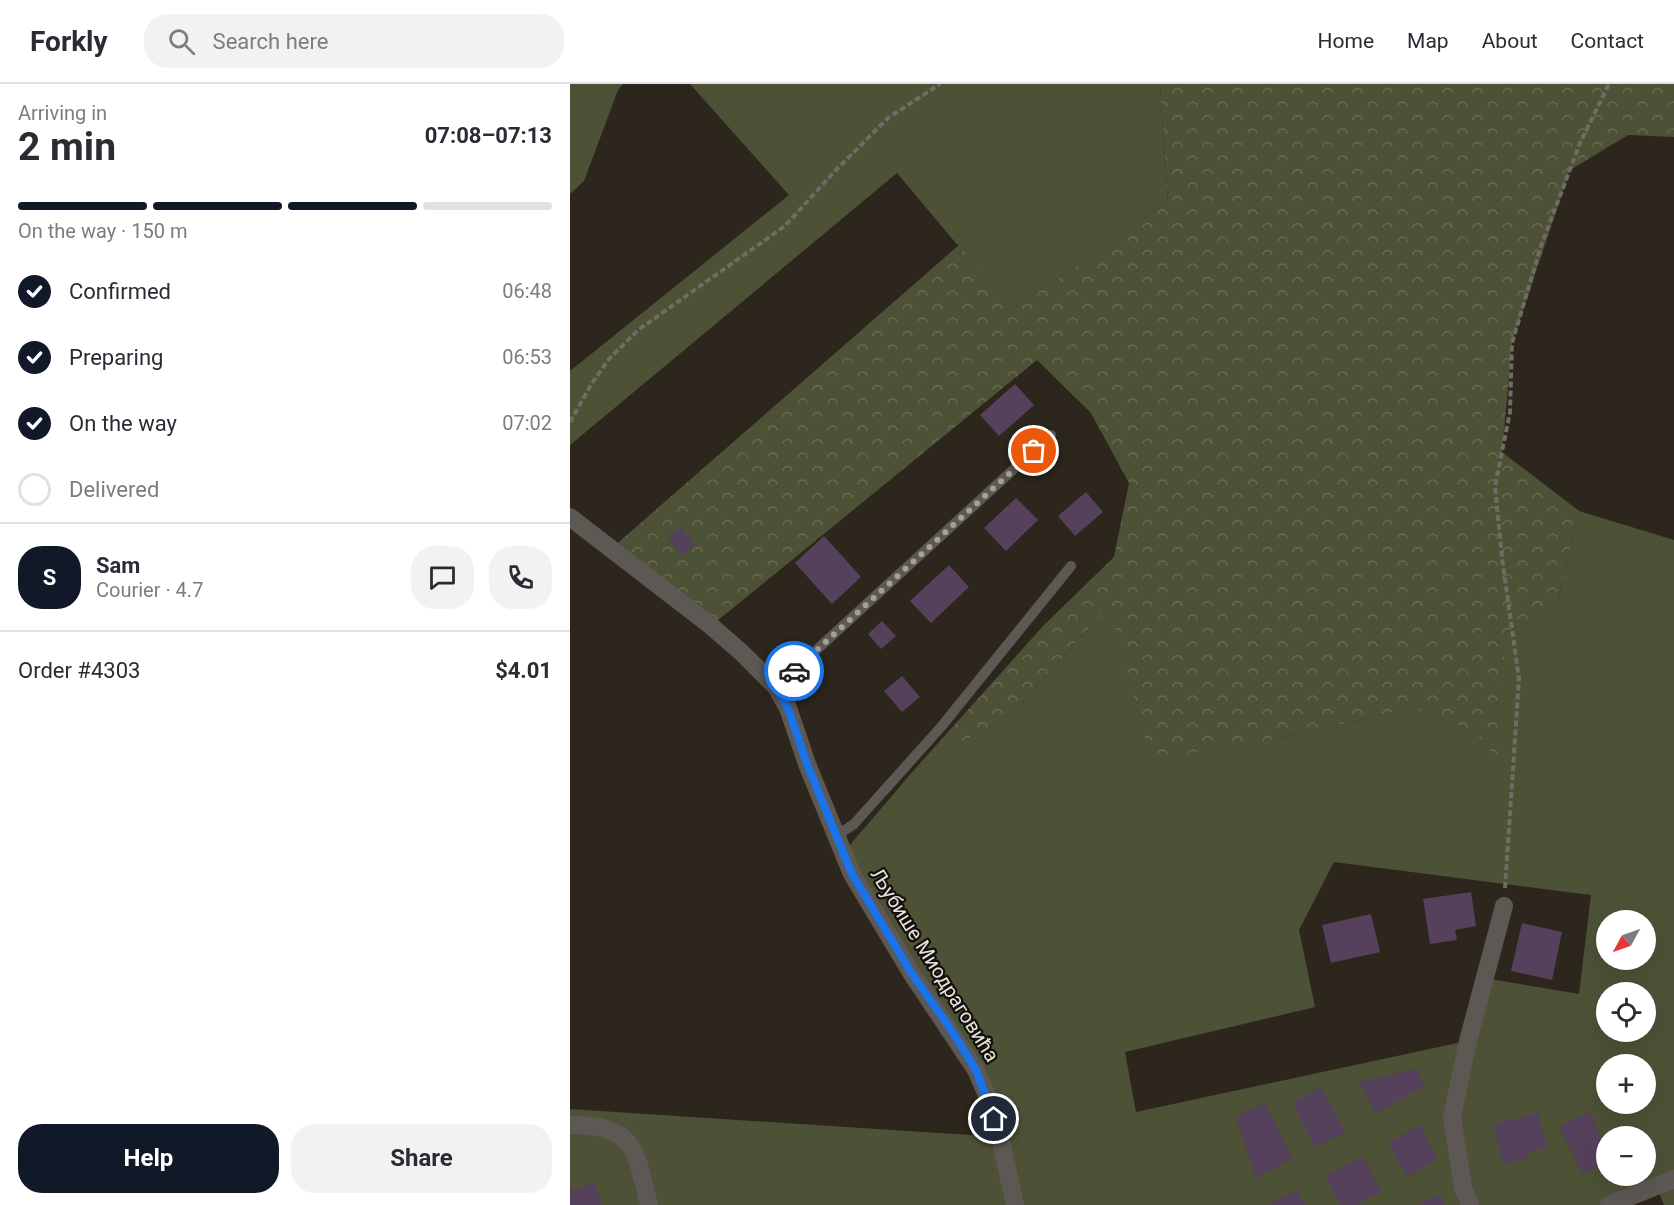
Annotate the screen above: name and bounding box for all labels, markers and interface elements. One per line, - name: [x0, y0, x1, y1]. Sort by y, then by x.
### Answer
- search box: [144, 14, 564, 68]
- text: Forkly: [30, 25, 108, 58]
- icon: search: [165, 25, 198, 58]
- text: Search here: [213, 29, 328, 54]
- text: Home: [1318, 29, 1374, 53]
- text: Map: [1407, 29, 1449, 53]
- text: About: [1482, 29, 1538, 53]
- text: Contact: [1571, 29, 1644, 53]
- text: Arriving in: [18, 101, 107, 125]
- text: 07:08–07:13: [425, 123, 552, 148]
- text: 2 min: [18, 124, 116, 170]
- text: On the way · 150 m: [18, 219, 187, 243]
- icon: check: [18, 275, 51, 308]
- text: Confirmed: [69, 279, 171, 304]
- text: 06:48: [502, 279, 552, 303]
- icon: check: [18, 341, 51, 374]
- text: Preparing: [69, 345, 163, 370]
- text: 06:53: [502, 345, 552, 369]
- icon: check: [18, 407, 51, 440]
- text: On the way: [69, 411, 177, 436]
- text: 07:02: [502, 411, 552, 435]
- pin: [1008, 425, 1059, 476]
- icon: bag: [1017, 434, 1050, 467]
- text: Delivered: [69, 477, 159, 502]
- button: chat: [411, 546, 474, 609]
- button: phone: [489, 546, 552, 609]
- text: Sam: [96, 553, 140, 578]
- text: S: [43, 565, 56, 590]
- text: Courier · 4.7: [96, 578, 203, 602]
- courier: [764, 641, 824, 701]
- icon: car: [778, 655, 811, 688]
- text: Order #4303: [18, 658, 140, 683]
- text: $4.01: [495, 658, 552, 683]
- street label: Љубише Миодраговића: [866, 864, 1004, 1066]
- north arrow: [1596, 910, 1656, 970]
- map controls: [1596, 910, 1656, 1186]
- button: locate: [1596, 982, 1656, 1042]
- button: +: [1596, 1054, 1656, 1114]
- pin: [968, 1093, 1019, 1144]
- icon: home: [977, 1102, 1010, 1135]
- button: Help: [18, 1124, 279, 1193]
- button: Share: [291, 1124, 552, 1193]
- button: −: [1596, 1126, 1656, 1186]

